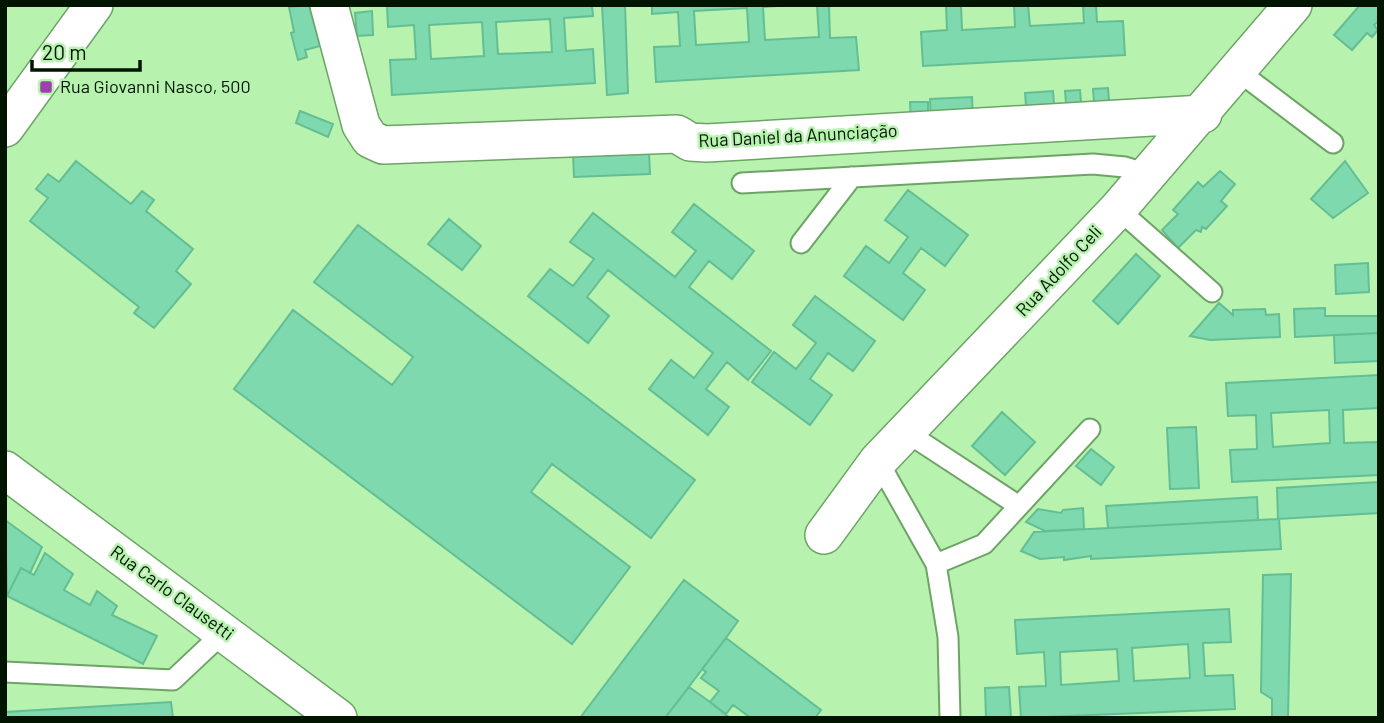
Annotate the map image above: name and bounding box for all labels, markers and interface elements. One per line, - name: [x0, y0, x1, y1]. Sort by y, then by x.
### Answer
- scale bar: [32, 28, 140, 72]
- text: 20 m: [42, 39, 87, 64]
- place label: Rua Giovanni Nasco, 500: [60, 75, 251, 97]
- marker: Rua Giovanni Nasco, 500: [38, 79, 54, 95]
- street label: Rua Daniel da Anunciação: [698, 119, 898, 151]
- street label: Rua Adolfo Celi: [1011, 220, 1106, 320]
- street label: Rua Carlo Clausetti: [107, 540, 239, 644]

